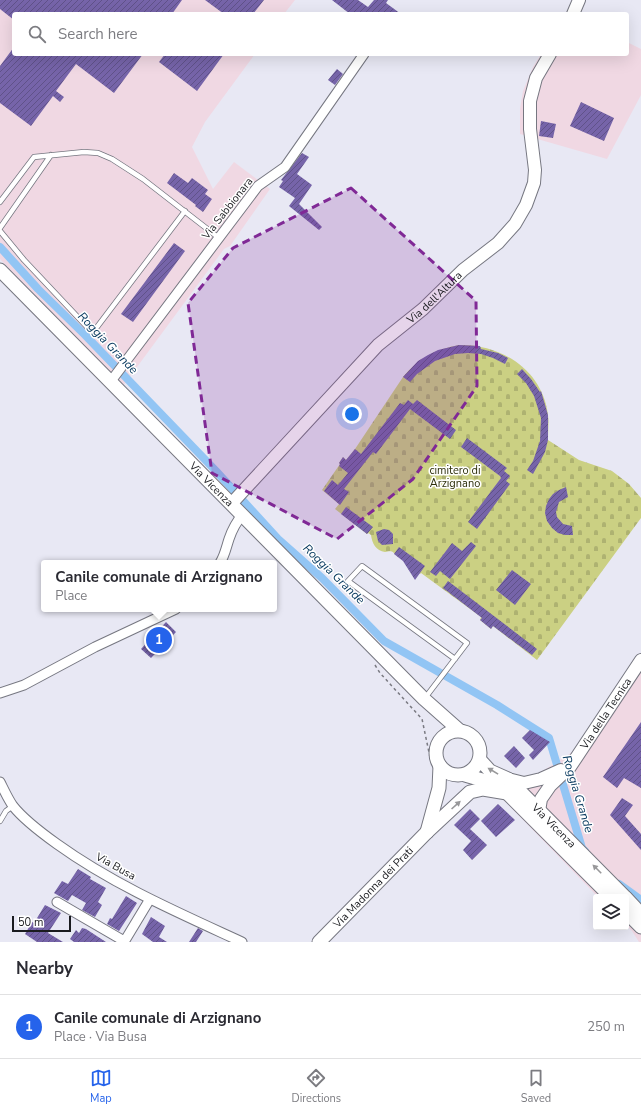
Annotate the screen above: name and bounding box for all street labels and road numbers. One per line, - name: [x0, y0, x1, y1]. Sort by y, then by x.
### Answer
- street label: Via Sabbionara: [198, 174, 256, 243]
- street label: Via dell'Altura: [403, 268, 466, 328]
- street label: Via Vicenza: [185, 458, 237, 510]
- street label: Via della Tecnica: [576, 675, 635, 753]
- street label: Via Vicenza: [528, 800, 579, 851]
- street label: Via Madonna dei Prati: [329, 843, 417, 932]
- street label: Via Busa: [92, 849, 139, 884]

